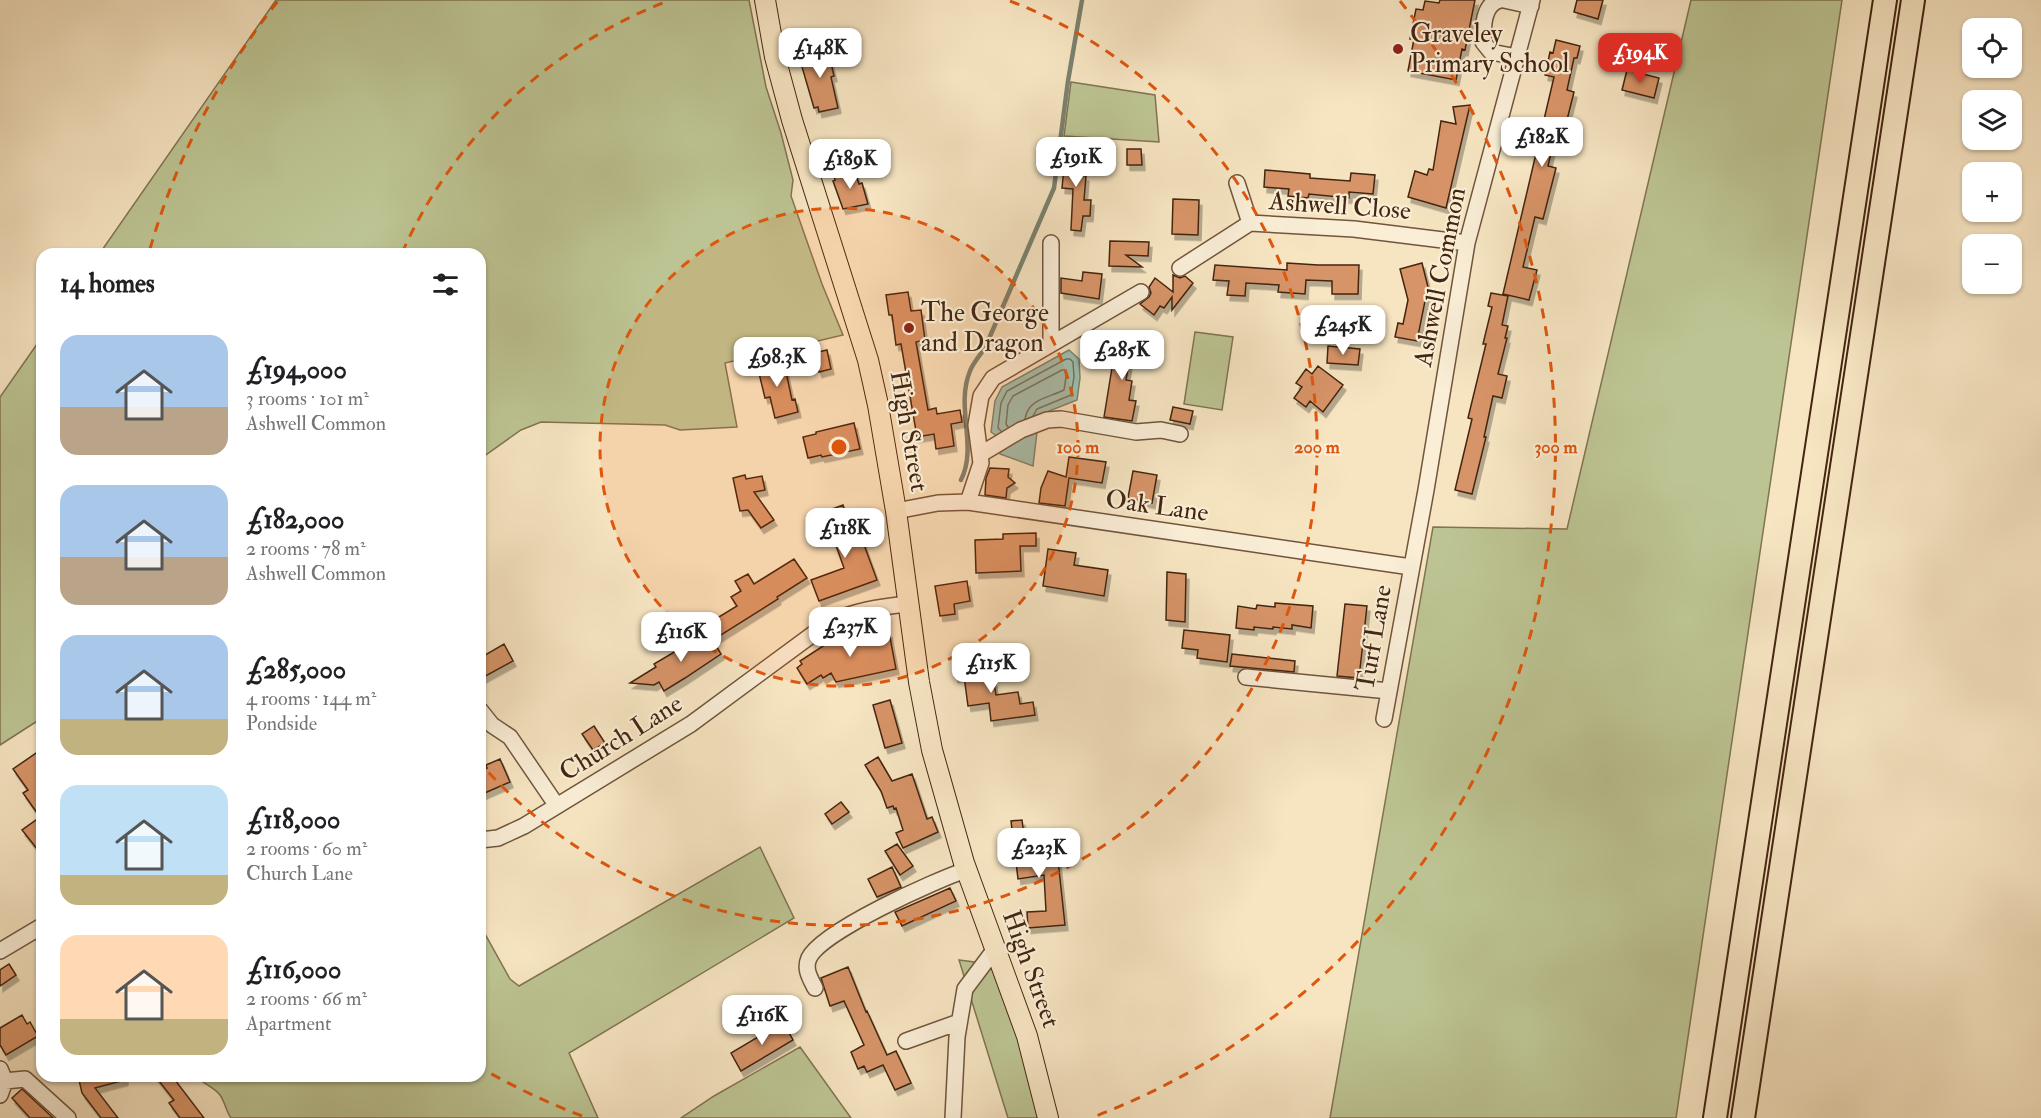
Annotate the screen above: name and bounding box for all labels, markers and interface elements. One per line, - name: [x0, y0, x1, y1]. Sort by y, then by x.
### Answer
- place label: Graveley Primary School: [1410, 18, 1570, 80]
- map controls: [1962, 18, 2022, 294]
- button: locate: [1962, 18, 2022, 78]
- pin: £148K: [778, 28, 862, 79]
- pin: £194K: [1598, 33, 1682, 84]
- text: £148K: [793, 35, 847, 60]
- text: £194K: [1612, 40, 1668, 65]
- marker: Graveley Primary School: [1391, 42, 1405, 56]
- button: layers: [1962, 90, 2022, 150]
- pin: £182K: [1500, 117, 1584, 168]
- text: £182K: [1515, 124, 1569, 149]
- pin: £191K: [1034, 137, 1118, 188]
- pin: £189K: [808, 139, 892, 190]
- text: £191K: [1050, 144, 1102, 169]
- text: £189K: [823, 146, 877, 171]
- button: +: [1962, 162, 2022, 222]
- street label: Ashwell Close: [1267, 185, 1412, 227]
- street label: Ashwell Common: [1407, 185, 1473, 370]
- button: −: [1962, 234, 2022, 294]
- text: 14 homes: [60, 268, 155, 300]
- icon: filters: [429, 268, 462, 301]
- place label: The George and Dragon: [921, 297, 1049, 359]
- pin: £245K: [1301, 305, 1385, 356]
- text: £245K: [1314, 312, 1372, 337]
- marker: The George and Dragon: [902, 321, 916, 335]
- pin: £285K: [1080, 330, 1164, 381]
- pin: £98.3K: [728, 337, 826, 388]
- text: £285K: [1094, 337, 1150, 362]
- text: £98.3K: [748, 344, 806, 369]
- text: £194,000: [246, 354, 347, 386]
- icon: home: [108, 359, 180, 431]
- street label: High Street: [883, 368, 935, 494]
- text: 3 rooms · 101 m²: [246, 386, 369, 411]
- text: Ashwell Common: [246, 411, 386, 436]
- text: 100 m: [1057, 436, 1100, 459]
- text: 200 m: [1294, 436, 1341, 459]
- text: 300 m: [1534, 436, 1579, 459]
- centre of rings: [829, 437, 849, 457]
- street label: Oak Lane: [1103, 483, 1211, 529]
- text: £182,000: [246, 504, 344, 536]
- pin: £118K: [803, 508, 887, 559]
- icon: home: [108, 509, 180, 581]
- text: £118K: [819, 515, 871, 540]
- text: 2 rooms · 78 m²: [246, 536, 366, 561]
- text: Ashwell Common: [246, 561, 386, 586]
- street label: Turf Lane: [1349, 582, 1399, 694]
- pin: £237K: [808, 607, 892, 658]
- pin: £116K: [639, 612, 723, 663]
- text: £237K: [823, 614, 877, 639]
- text: £116K: [655, 619, 707, 644]
- pin: £115K: [949, 643, 1033, 694]
- text: £115K: [966, 650, 1016, 675]
- text: £285,000: [246, 654, 346, 686]
- icon: home: [108, 659, 180, 731]
- text: 4 rooms · 144 m²: [246, 686, 376, 711]
- street label: Church Lane: [554, 688, 688, 788]
- text: Pondside: [246, 711, 317, 736]
- text: £118,000: [246, 804, 340, 836]
- icon: home: [108, 809, 180, 881]
- pin: £223K: [997, 828, 1081, 879]
- text: £223K: [1011, 835, 1067, 860]
- text: 2 rooms · 60 m²: [246, 836, 367, 861]
- text: Church Lane: [246, 861, 353, 886]
- street label: High Street: [995, 906, 1067, 1032]
- text: £116,000: [246, 954, 341, 986]
- icon: home: [108, 959, 180, 1031]
- text: 2 rooms · 66 m²: [246, 986, 367, 1011]
- pin: £116K: [720, 995, 804, 1046]
- text: £116K: [736, 1002, 788, 1027]
- text: Apartment: [246, 1011, 331, 1036]

